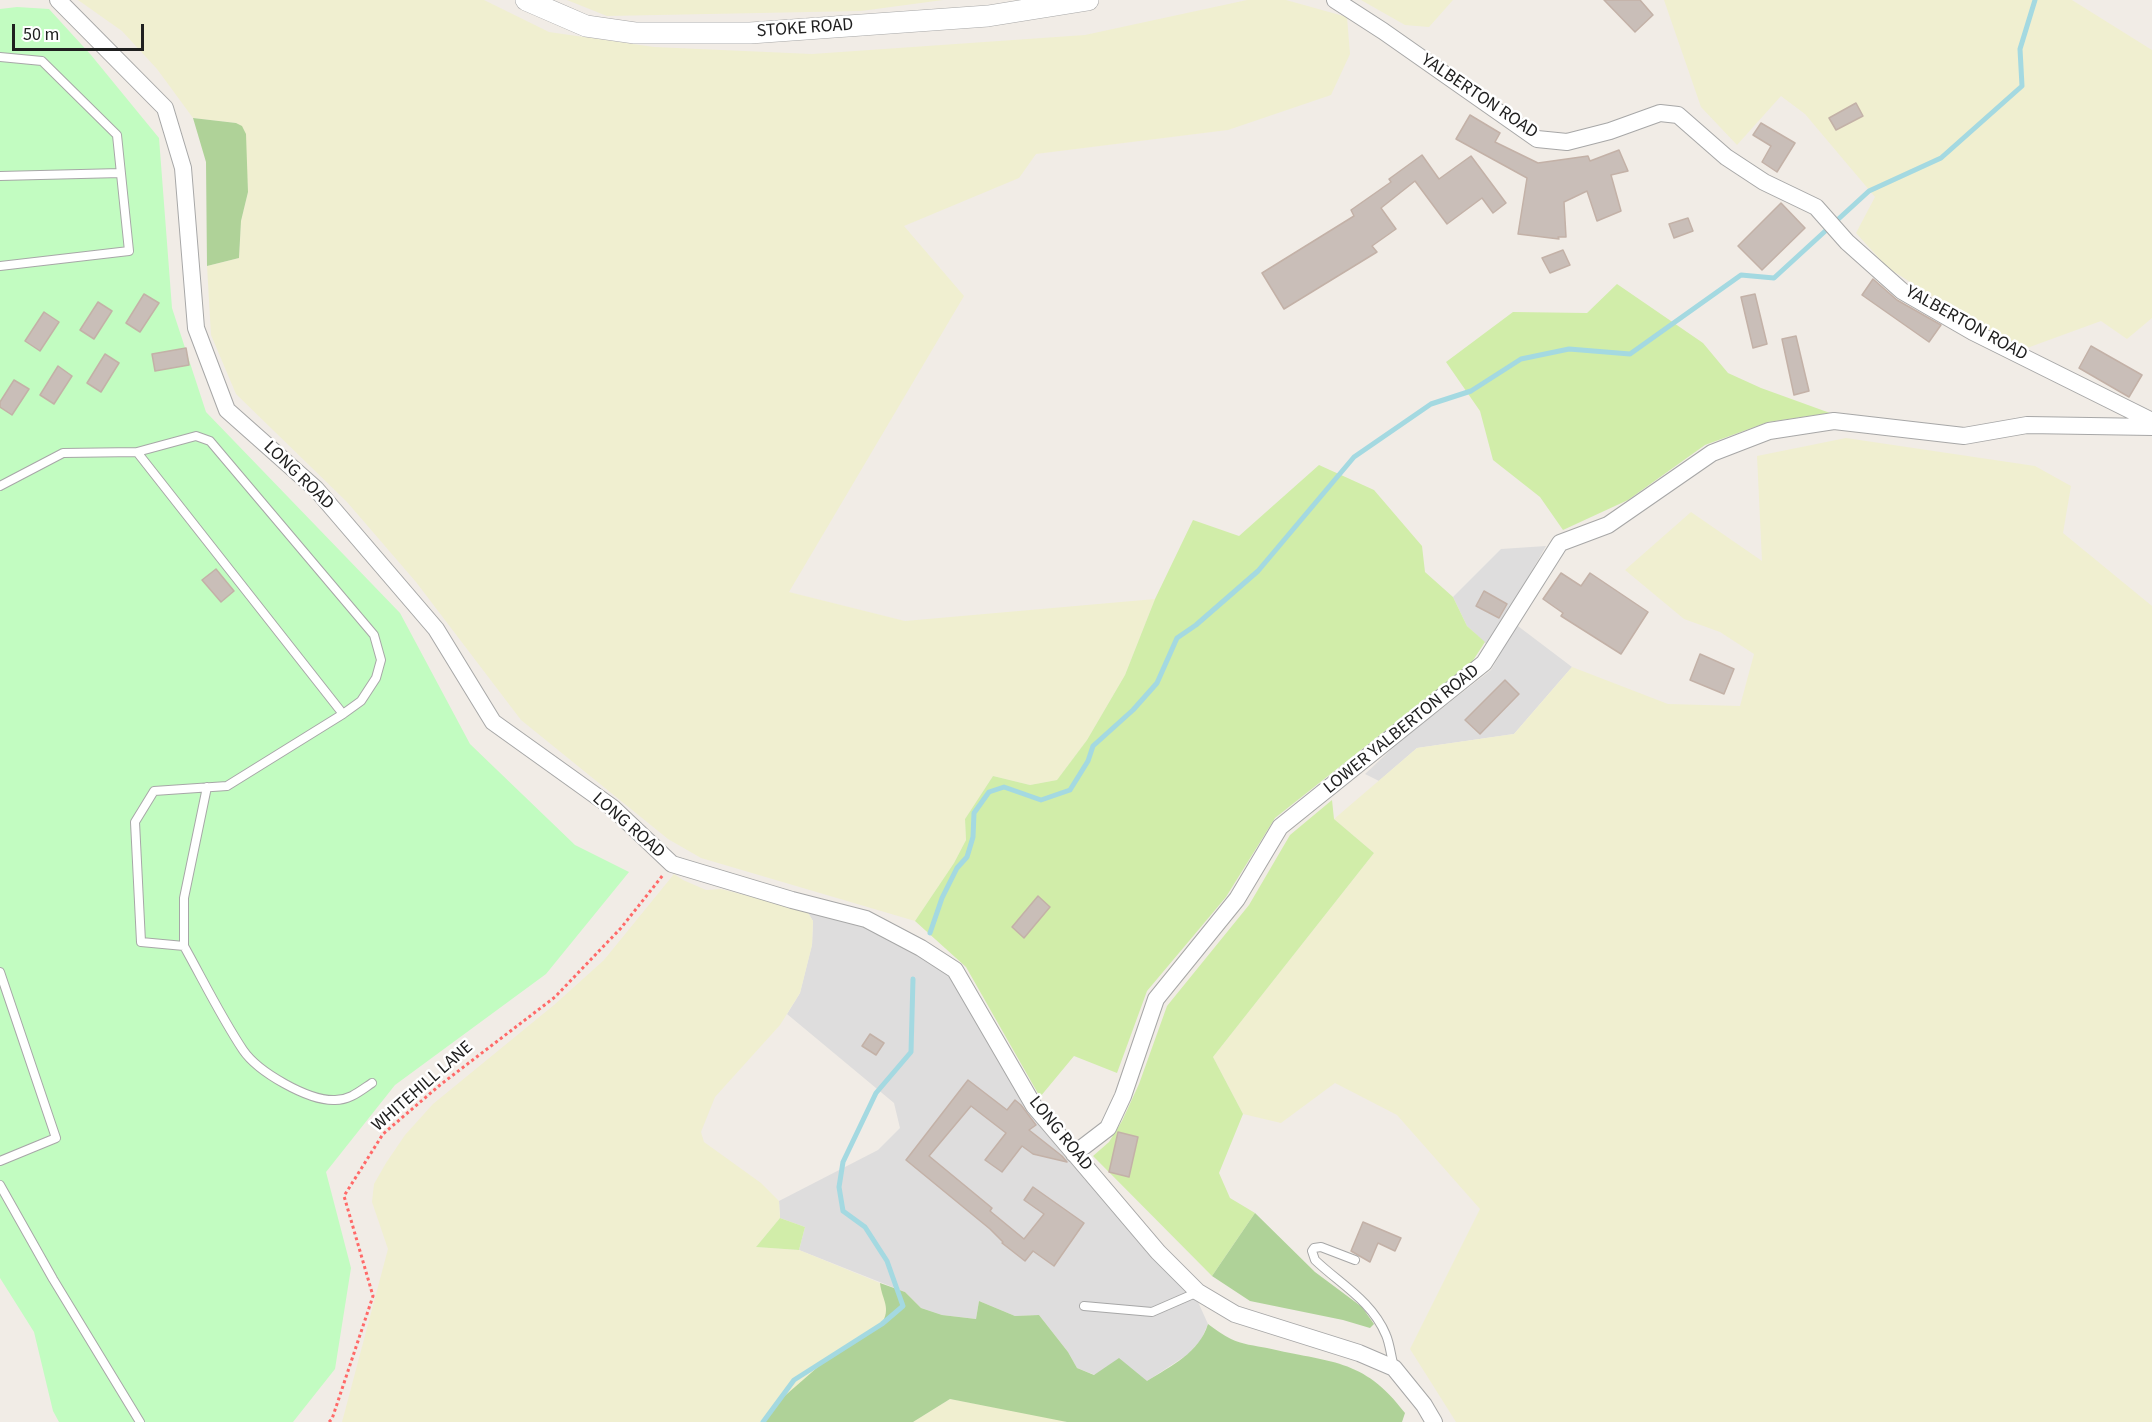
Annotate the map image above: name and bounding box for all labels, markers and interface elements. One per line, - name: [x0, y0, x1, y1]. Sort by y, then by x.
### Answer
- scale bar: [15, 12, 147, 50]
- street label: STOKE ROAD: [756, 15, 854, 43]
- text: 50 m: [23, 22, 59, 47]
- street label: YALBERTON ROAD: [1417, 50, 1541, 144]
- street label: YALBERTON ROAD: [1901, 282, 2031, 366]
- street label: LONG ROAD: [258, 437, 338, 515]
- street label: LOWER YALBERTON ROAD: [1320, 661, 1484, 799]
- street label: LONG ROAD: [587, 789, 669, 863]
- street label: WHITEHILL LANE: [368, 1037, 478, 1137]
- street label: LONG ROAD: [1023, 1092, 1097, 1176]

